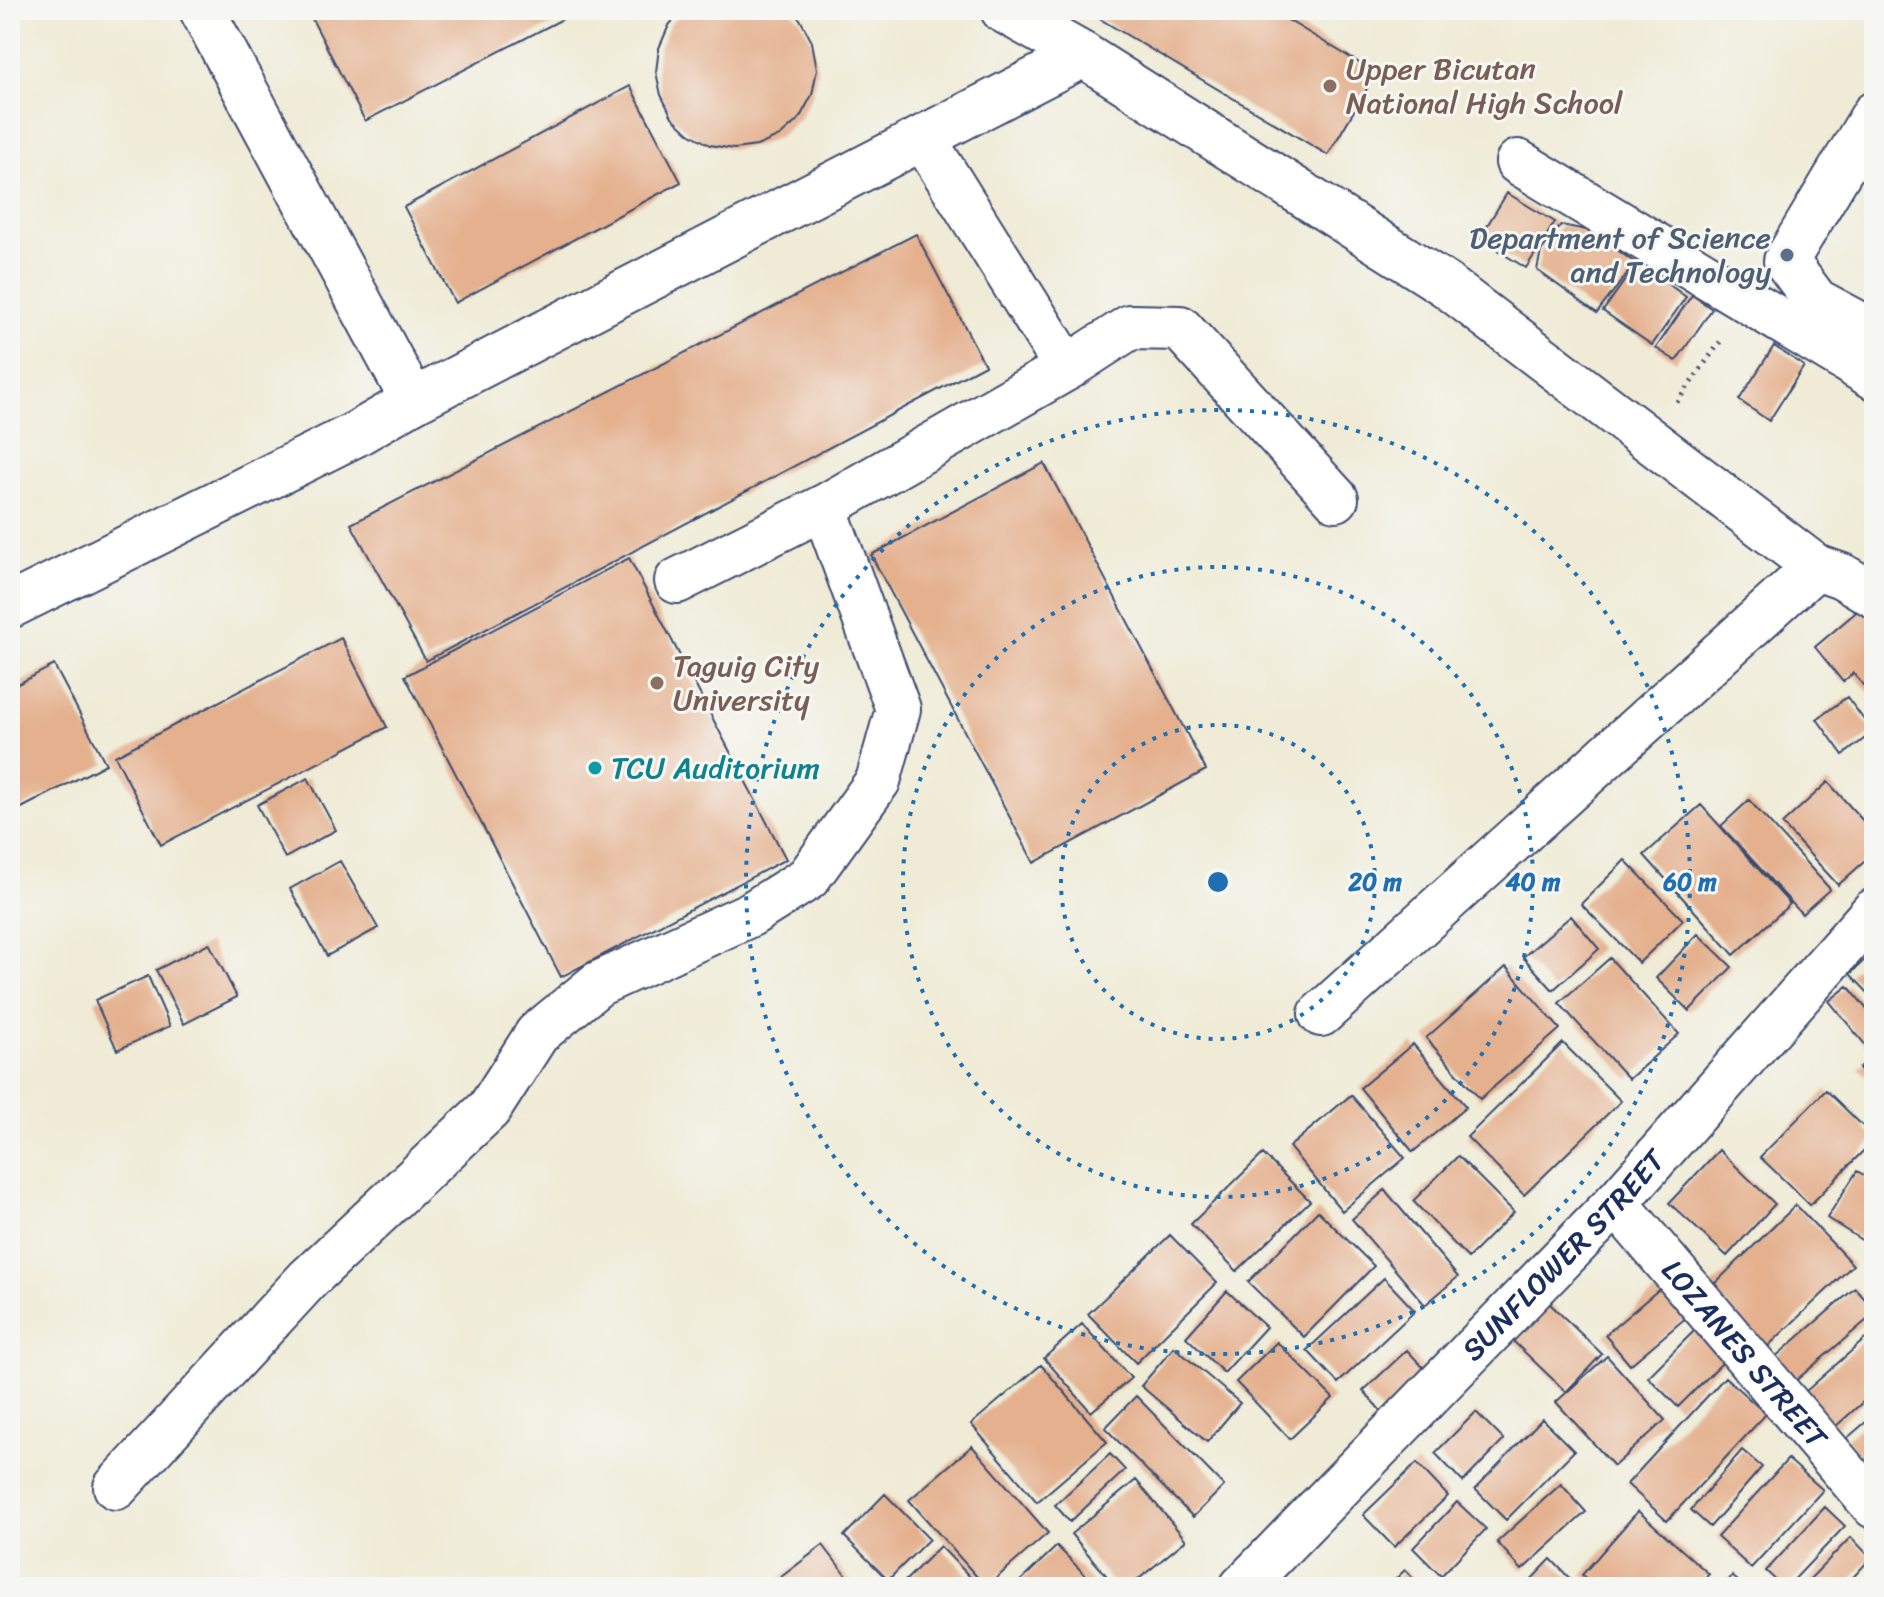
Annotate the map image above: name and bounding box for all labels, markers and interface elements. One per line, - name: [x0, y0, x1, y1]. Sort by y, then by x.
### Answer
- place label: Upper Bicutan National High School: [1346, 42, 1624, 130]
- marker: Upper Bicutan National High School: [1321, 77, 1339, 95]
- place label: Department of Science and Technology: [1469, 211, 1771, 299]
- marker: Department of Science and Technology: [1778, 246, 1796, 264]
- place label: Taguig City University: [673, 639, 820, 727]
- marker: Taguig City University: [648, 674, 666, 692]
- place label: TCU Auditorium: [611, 741, 820, 795]
- marker: TCU Auditorium: [586, 759, 604, 777]
- text: 20 m: [1347, 861, 1402, 903]
- text: 40 m: [1506, 861, 1561, 903]
- text: 60 m: [1662, 861, 1717, 903]
- centre of rings: [1204, 868, 1232, 896]
- street label: SUNFLOWER STREET: [1448, 1135, 1681, 1374]
- street label: LOZANES STREET: [1647, 1247, 1843, 1463]

